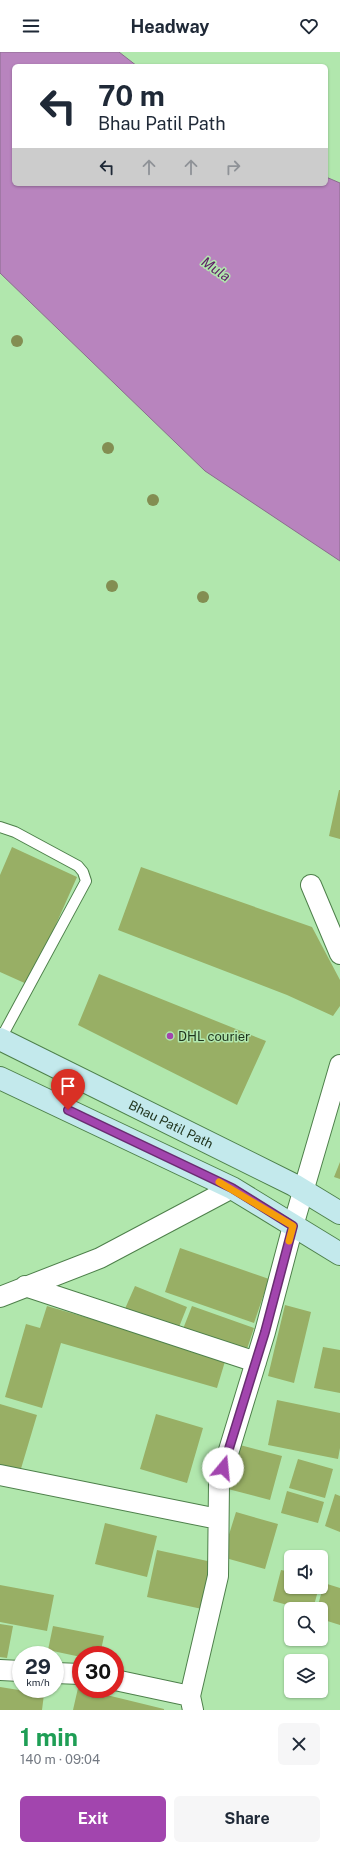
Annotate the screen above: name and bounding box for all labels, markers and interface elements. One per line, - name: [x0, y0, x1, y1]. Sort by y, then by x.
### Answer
- icon: menu: [20, 15, 42, 37]
- icon: heart: [298, 15, 320, 37]
- text: Headway: [131, 16, 209, 37]
- text: 70 m: [98, 79, 165, 112]
- icon: left: [32, 80, 84, 132]
- text: Bhau Patil Path: [98, 113, 226, 134]
- icon: left: [96, 156, 118, 178]
- icon: ahead: [138, 156, 160, 178]
- icon: ahead: [180, 156, 202, 178]
- icon: right: [222, 156, 244, 178]
- water label: Mula: [199, 253, 233, 285]
- place label: DHL courier: [178, 1029, 250, 1044]
- marker: DHL courier: [165, 1031, 175, 1041]
- pin: [51, 1069, 85, 1110]
- icon: arrive: [57, 1075, 79, 1097]
- street label: Bhau Patil Path: [126, 1097, 216, 1152]
- position arrow: [202, 1447, 244, 1489]
- map controls: [284, 1550, 328, 1698]
- button: sound: [284, 1550, 328, 1594]
- button: search: [284, 1602, 328, 1646]
- speed limit sign: 30: [72, 1646, 124, 1698]
- button: layers: [284, 1654, 328, 1698]
- text: 29: [25, 1655, 51, 1679]
- text: km/h: [26, 1676, 50, 1688]
- text: 1 min: [20, 1723, 78, 1751]
- button: close: [278, 1723, 320, 1765]
- text: 140 m · 09:04: [20, 1752, 100, 1767]
- button: Exit: [20, 1796, 166, 1842]
- button: Share: [174, 1796, 320, 1842]

